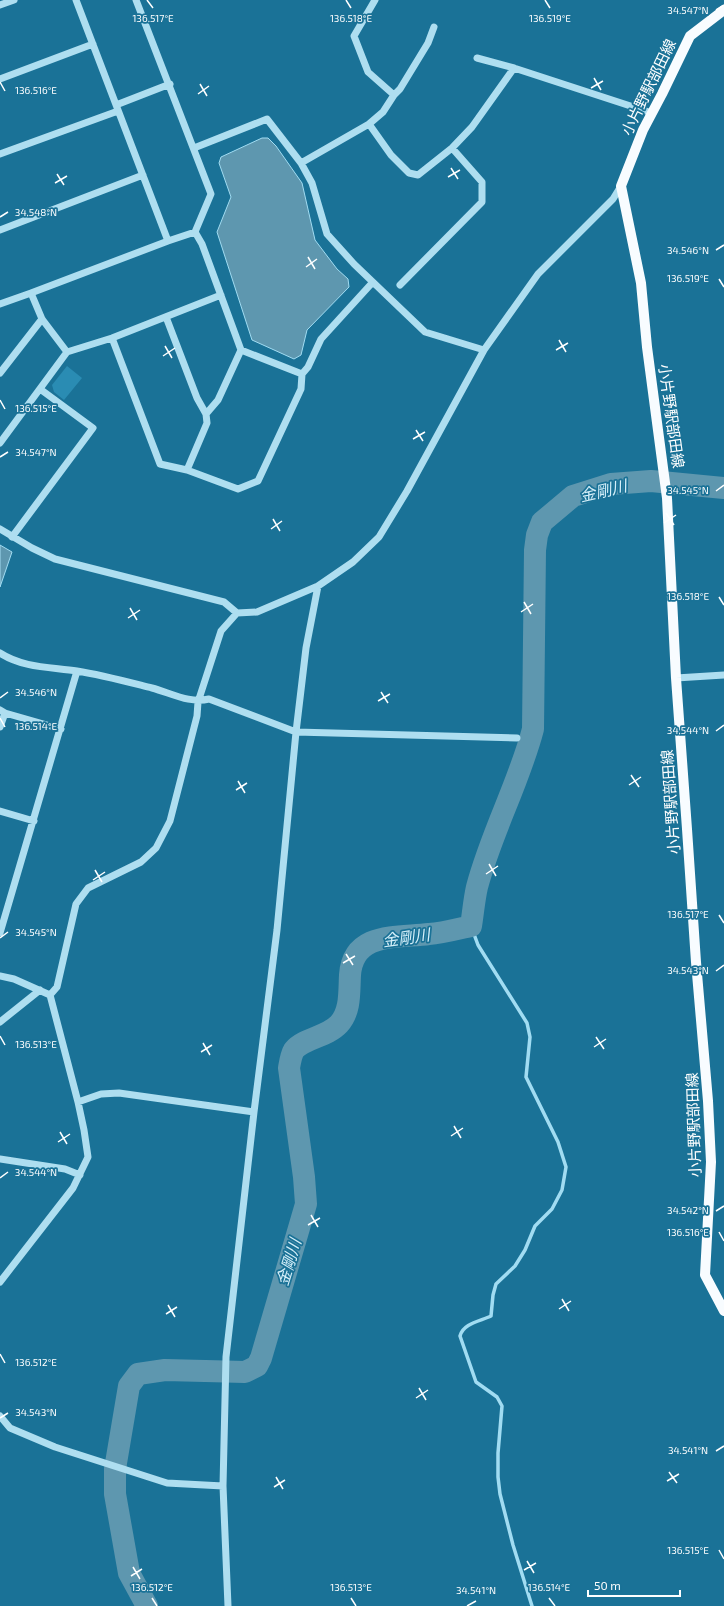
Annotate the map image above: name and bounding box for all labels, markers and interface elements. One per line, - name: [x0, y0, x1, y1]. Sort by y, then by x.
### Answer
- text: 34.547°N: [667, 4, 709, 16]
- text: 136.517°E: [132, 12, 174, 24]
- text: 136.518°E: [330, 12, 372, 24]
- text: 136.519°E: [529, 12, 571, 24]
- street label: 小片野駅部田線: [617, 36, 679, 138]
- text: 136.516°E: [15, 84, 57, 96]
- text: 34.548°N: [15, 206, 57, 218]
- text: 34.546°N: [667, 244, 709, 256]
- text: 136.519°E: [667, 272, 709, 284]
- street label: 小片野駅部田線: [656, 363, 688, 469]
- text: 136.515°E: [15, 402, 57, 414]
- text: 34.547°N: [15, 446, 57, 458]
- water label: 金剛川: [577, 475, 630, 505]
- text: 34.545°N: [667, 484, 709, 496]
- text: 136.518°E: [667, 590, 709, 602]
- text: 34.546°N: [15, 686, 57, 698]
- text: 136.514°E: [15, 720, 58, 732]
- text: 34.544°N: [667, 724, 709, 736]
- street label: 小片野駅部田線: [657, 749, 683, 855]
- text: 136.517°E: [667, 908, 709, 920]
- water label: 金剛川: [381, 924, 433, 950]
- text: 34.545°N: [15, 926, 57, 938]
- text: 34.543°N: [667, 964, 709, 976]
- text: 136.513°E: [15, 1038, 57, 1050]
- street label: 小片野駅部田線: [682, 1072, 704, 1178]
- text: 34.544°N: [15, 1166, 57, 1178]
- text: 34.542°N: [667, 1204, 709, 1216]
- text: 136.516°E: [667, 1226, 709, 1238]
- water label: 金剛川: [272, 1234, 305, 1288]
- text: 136.512°E: [15, 1356, 57, 1368]
- text: 34.543°N: [15, 1406, 57, 1418]
- text: 34.541°N: [668, 1444, 708, 1456]
- text: 136.515°E: [667, 1544, 709, 1556]
- scale bar: [588, 1572, 680, 1598]
- text: 50 m: [594, 1578, 621, 1592]
- text: 136.512°E: [131, 1581, 173, 1593]
- text: 136.513°E: [330, 1581, 372, 1593]
- text: 136.514°E: [528, 1581, 571, 1593]
- text: 34.541°N: [456, 1584, 496, 1596]

